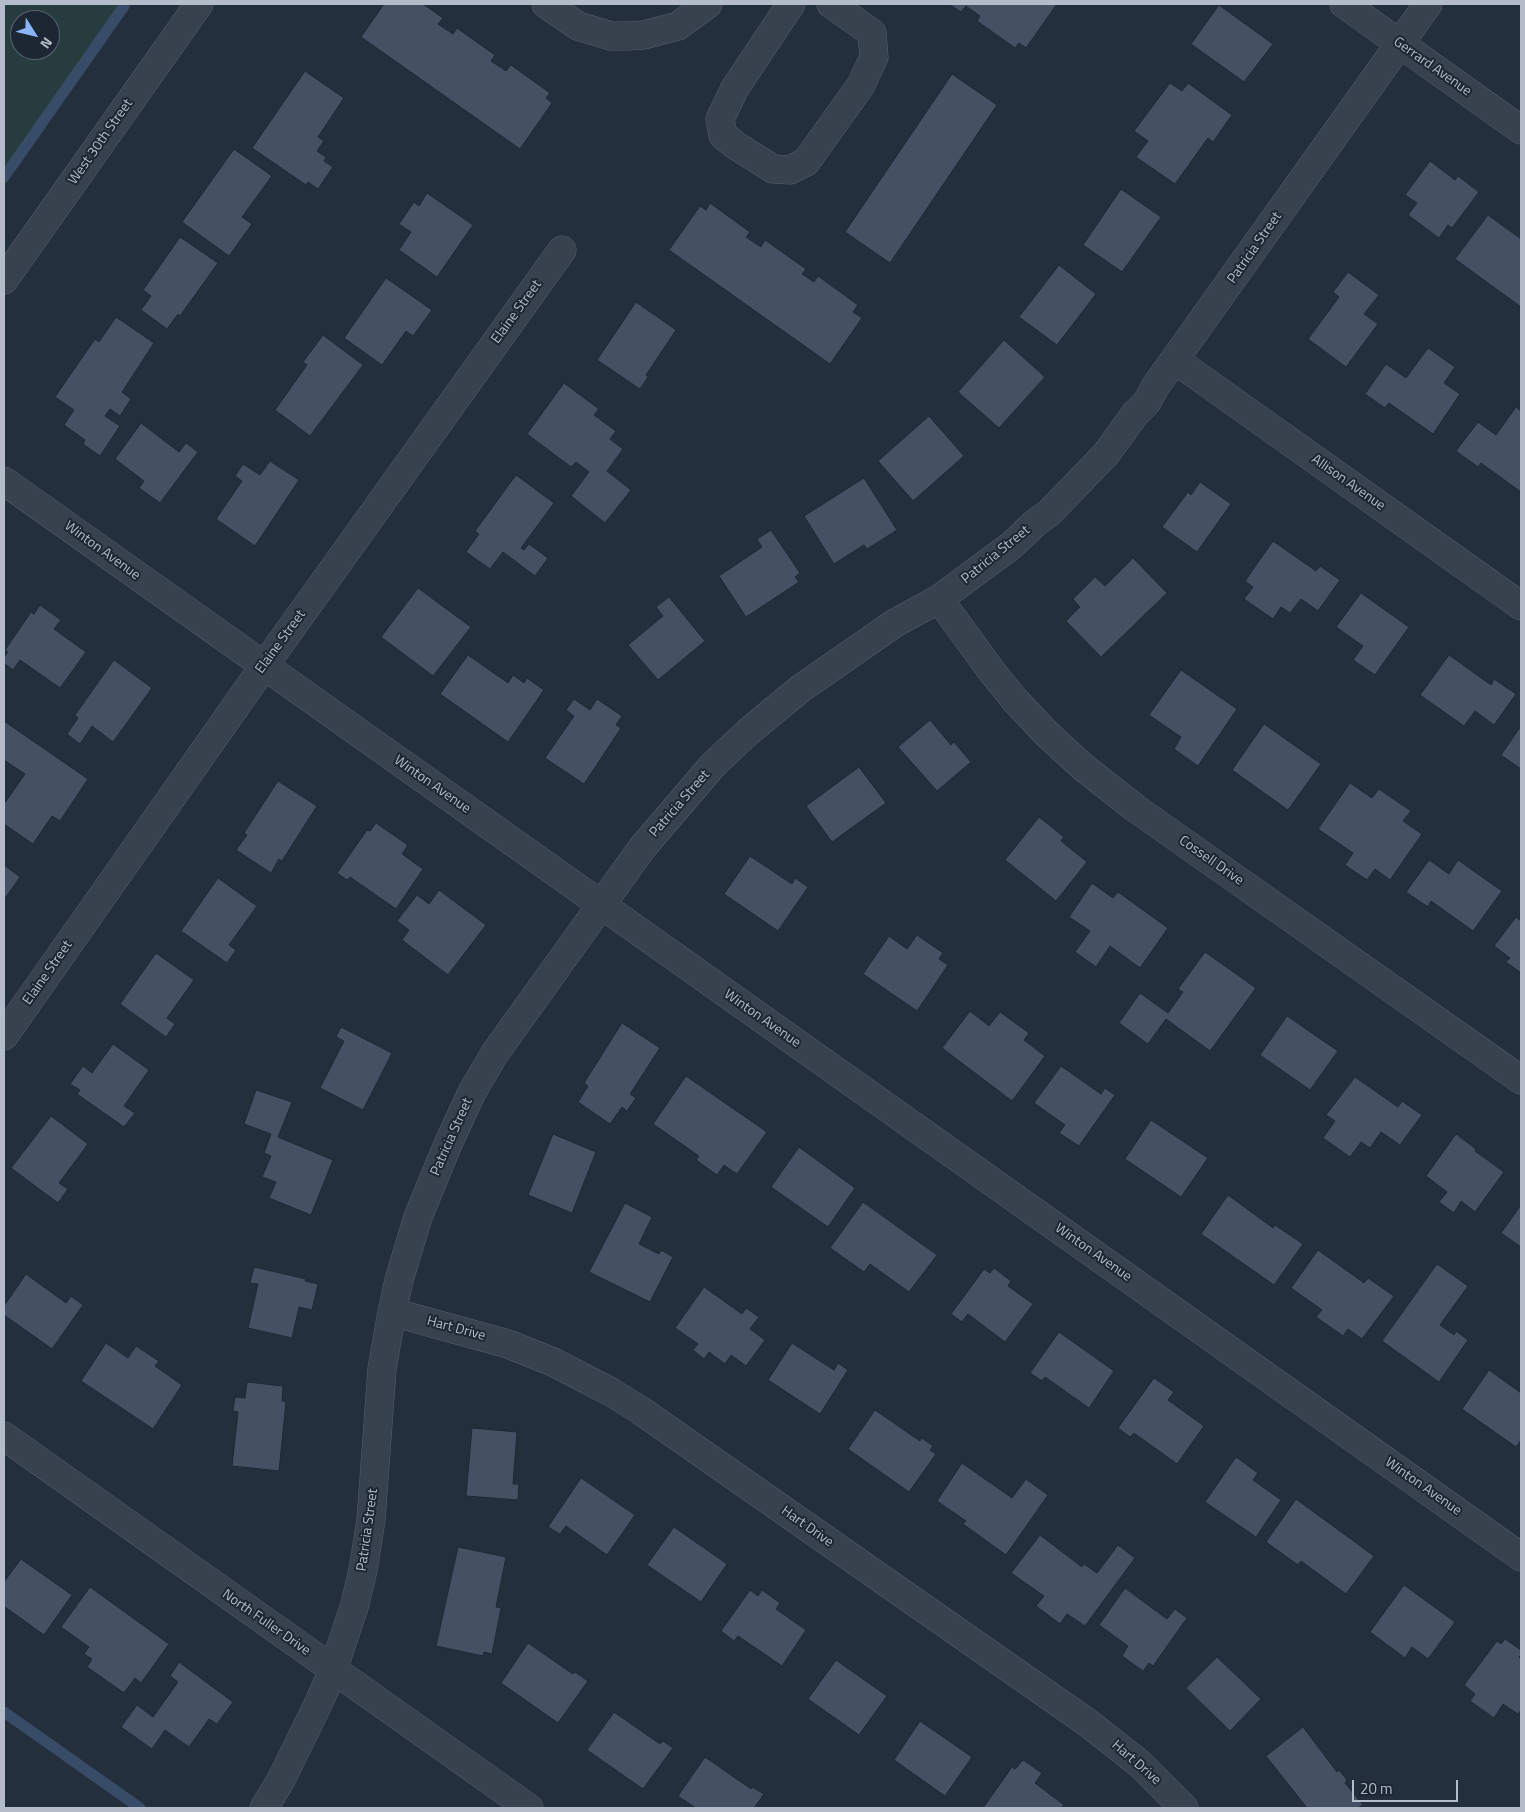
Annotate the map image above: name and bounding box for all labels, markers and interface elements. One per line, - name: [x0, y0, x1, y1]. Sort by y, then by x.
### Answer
- north arrow: [10, 10, 60, 60]
- text: N: [35, 33, 58, 54]
- street label: Gerrard Avenue: [1390, 34, 1474, 100]
- street label: West 30th Street: [65, 96, 137, 188]
- street label: Patricia Street: [1224, 209, 1286, 287]
- street label: Elaine Street: [488, 277, 546, 347]
- street label: Allison Avenue: [1308, 451, 1388, 515]
- street label: Winton Avenue: [61, 518, 143, 584]
- street label: Patricia Street: [958, 522, 1034, 588]
- street label: Elaine Street: [252, 607, 310, 677]
- street label: Winton Avenue: [390, 752, 474, 818]
- street label: Patricia Street: [646, 767, 714, 841]
- street label: Cossell Drive: [1175, 833, 1247, 889]
- street label: Elaine Street: [20, 938, 76, 1008]
- street label: Winton Avenue: [720, 986, 804, 1052]
- street label: Patricia Street: [427, 1095, 477, 1179]
- street label: Winton Avenue: [1051, 1220, 1135, 1286]
- street label: Hart Drive: [425, 1313, 487, 1345]
- street label: Winton Avenue: [1381, 1454, 1465, 1520]
- street label: Patricia Street: [354, 1488, 382, 1572]
- street label: Hart Drive: [778, 1503, 836, 1551]
- street label: North Fuller Drive: [219, 1586, 313, 1660]
- street label: Hart Drive: [1108, 1737, 1164, 1789]
- scale bar: [1355, 1770, 1461, 1802]
- text: 20 m: [1360, 1777, 1393, 1800]

